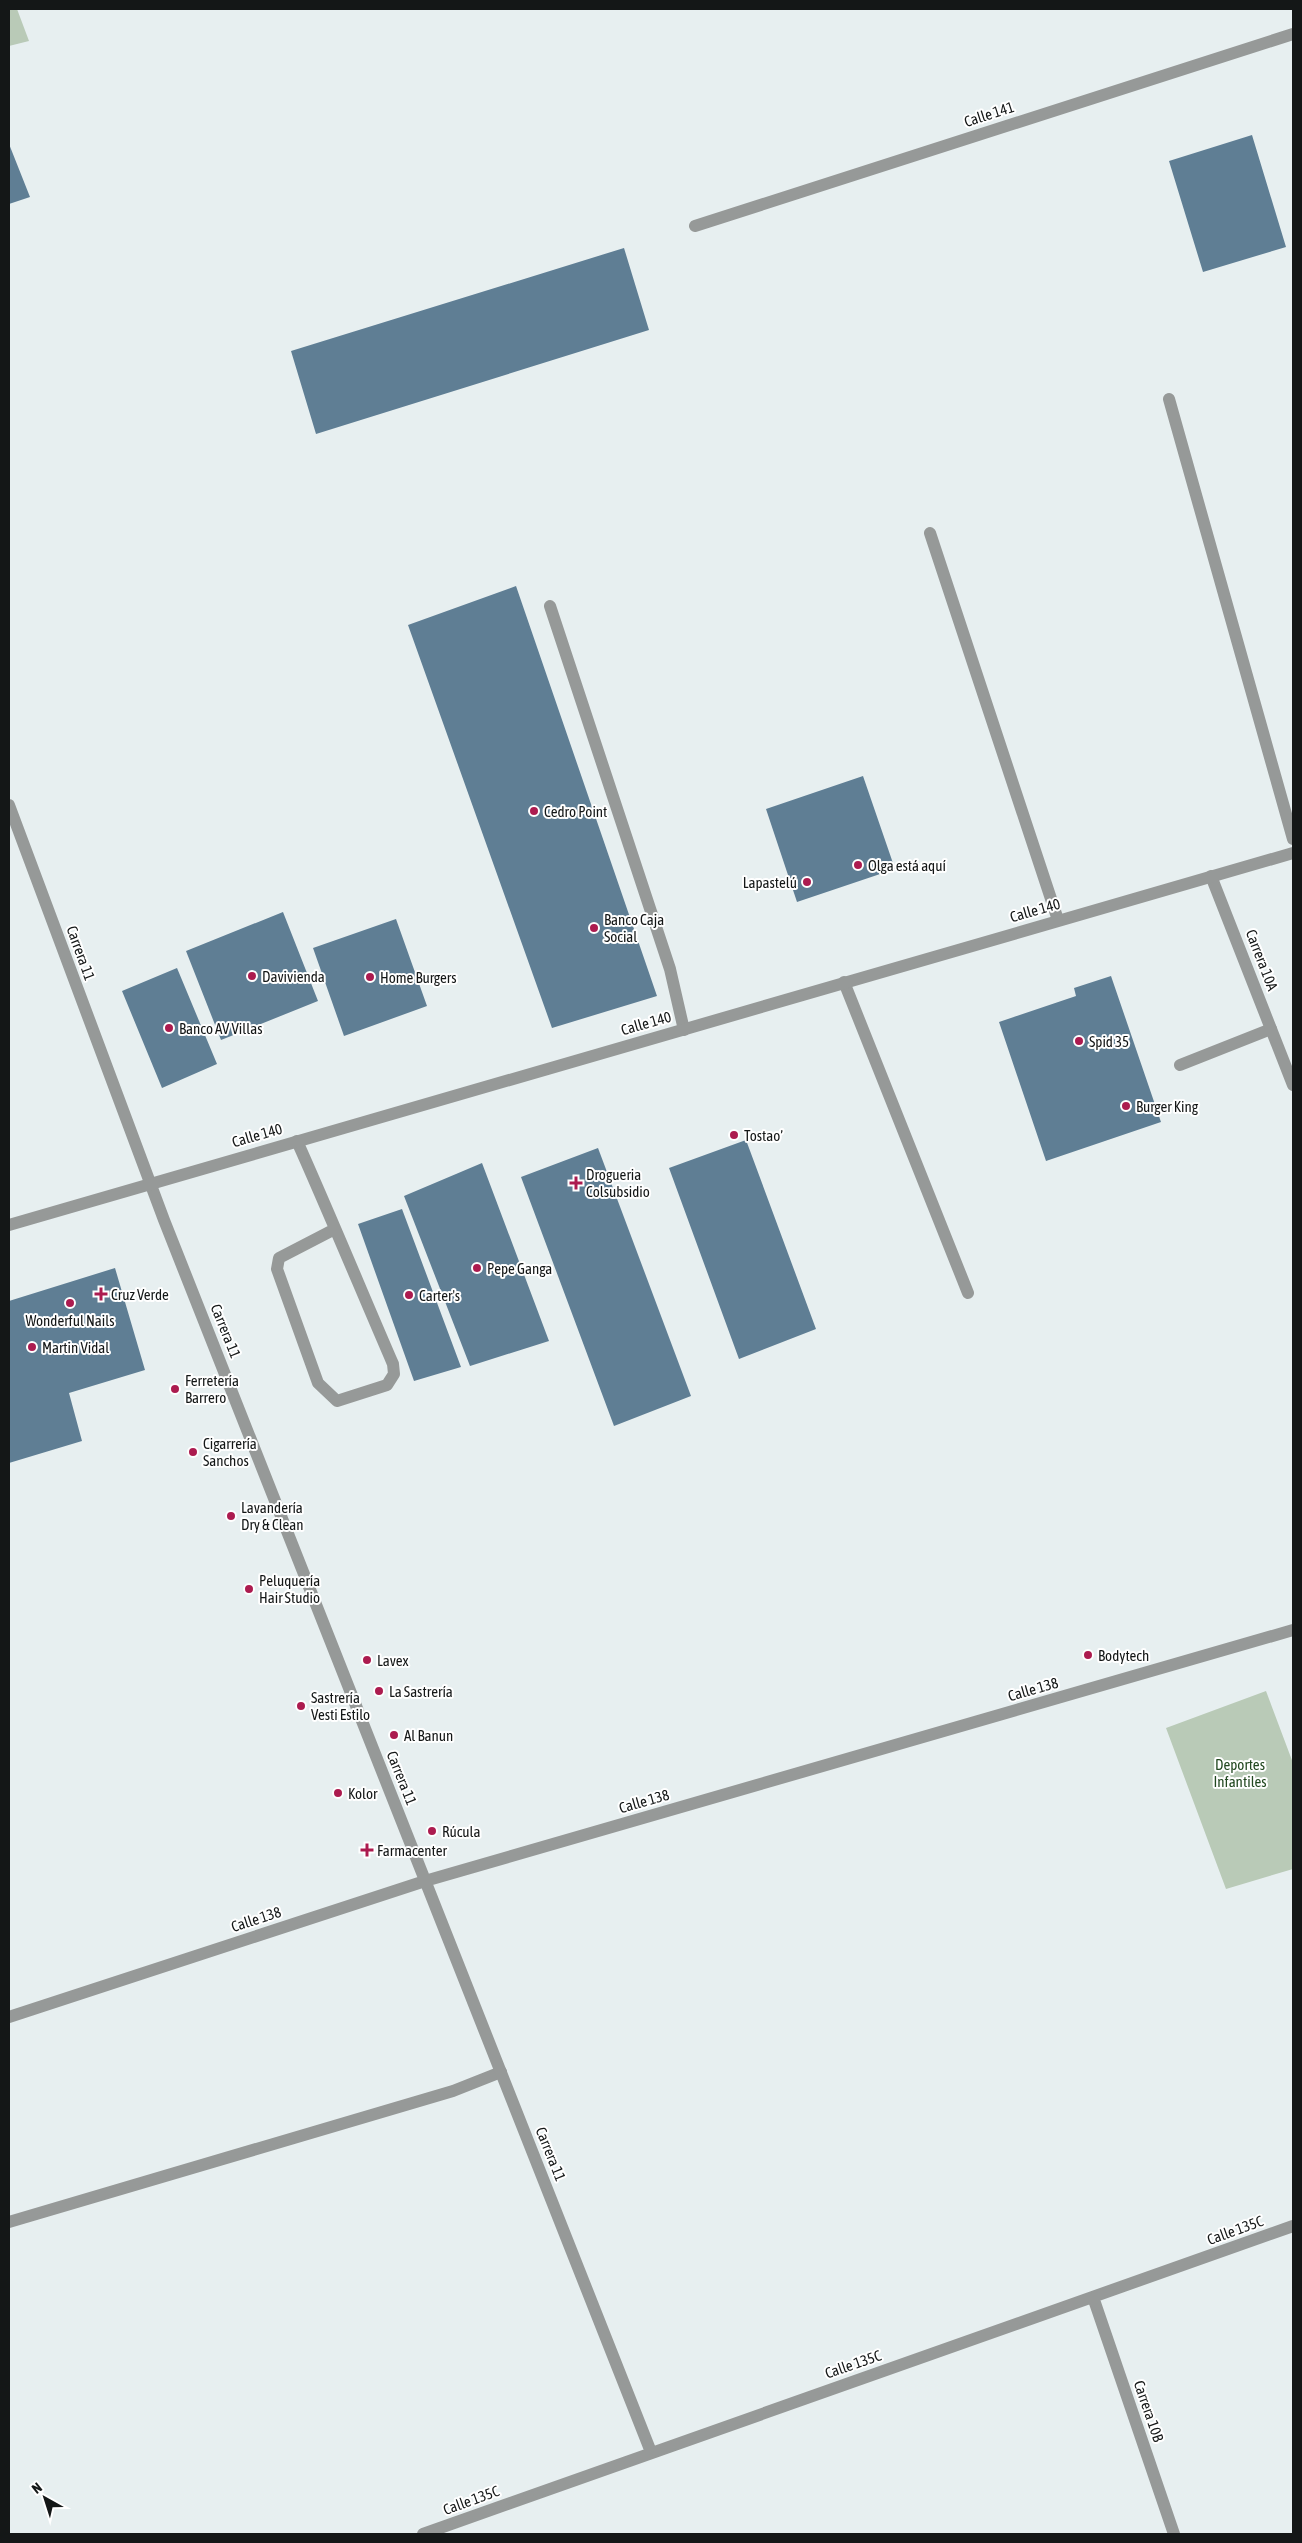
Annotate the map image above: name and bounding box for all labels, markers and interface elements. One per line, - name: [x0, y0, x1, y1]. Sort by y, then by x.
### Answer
- street label: Calle 141: [962, 98, 1016, 130]
- place label: Cedro Point: [544, 803, 607, 820]
- marker: Cedro Point: [528, 805, 540, 817]
- place label: Olga está aquí: [868, 857, 946, 874]
- marker: Olga está aquí: [852, 859, 864, 871]
- place label: Lapastelú: [743, 874, 797, 891]
- marker: Lapastelú: [801, 876, 813, 888]
- street label: Calle 140: [1008, 895, 1062, 925]
- place label: Banco Caja Social: [604, 911, 664, 945]
- marker: Banco Caja Social: [588, 922, 600, 934]
- street label: Carrera 11: [63, 923, 99, 983]
- street label: Carrera 10A: [1243, 927, 1282, 994]
- place label: Davivienda: [262, 968, 325, 985]
- place label: Home Burgers: [380, 969, 456, 986]
- marker: Davivienda: [246, 970, 258, 982]
- marker: Home Burgers: [364, 971, 376, 983]
- street label: Calle 140: [619, 1008, 673, 1038]
- place label: Banco AV Villas: [179, 1020, 263, 1037]
- marker: Banco AV Villas: [163, 1022, 175, 1034]
- place label: Spid 35: [1089, 1033, 1129, 1050]
- marker: Spid 35: [1073, 1035, 1085, 1047]
- place label: Burger King: [1136, 1098, 1199, 1115]
- marker: Burger King: [1120, 1100, 1132, 1112]
- street label: Calle 140: [230, 1120, 284, 1150]
- place label: Tostao’: [744, 1127, 783, 1144]
- marker: Tostao’: [728, 1129, 740, 1141]
- place label: Drogueria Colsubsidio: [586, 1166, 650, 1200]
- marker: Drogueria Colsubsidio: [570, 1177, 582, 1189]
- place label: Pepe Ganga: [487, 1260, 552, 1277]
- marker: Pepe Ganga: [471, 1262, 483, 1274]
- place label: Cruz Verde: [111, 1286, 169, 1303]
- place label: Carter's: [419, 1287, 460, 1304]
- marker: Cruz Verde: [95, 1288, 107, 1300]
- marker: Carter's: [403, 1289, 415, 1301]
- marker: Wonderful Nails: [64, 1297, 76, 1309]
- street label: Carrera 11: [208, 1302, 244, 1360]
- place label: Wonderful Nails: [26, 1312, 114, 1329]
- place label: Martin Vidal: [42, 1339, 109, 1356]
- marker: Martin Vidal: [26, 1341, 38, 1353]
- place label: Ferretería Barrero: [185, 1372, 239, 1406]
- marker: Ferretería Barrero: [169, 1383, 181, 1395]
- place label: Cigarrería Sanchos: [203, 1435, 257, 1469]
- marker: Cigarrería Sanchos: [187, 1446, 199, 1458]
- place label: Lavandería Dry & Clean: [241, 1499, 304, 1533]
- marker: Lavandería Dry & Clean: [225, 1510, 237, 1522]
- place label: Peluquería Hair Studio: [259, 1572, 320, 1606]
- marker: Peluquería Hair Studio: [243, 1583, 255, 1595]
- place label: Bodytech: [1098, 1647, 1149, 1664]
- marker: Bodytech: [1082, 1649, 1094, 1661]
- place label: Lavex: [377, 1652, 409, 1669]
- marker: Lavex: [361, 1654, 373, 1666]
- street label: Calle 138: [1006, 1674, 1060, 1704]
- place label: La Sastrería: [389, 1683, 453, 1700]
- marker: La Sastrería: [373, 1685, 385, 1697]
- place label: Sastrería Vesti Estilo: [311, 1689, 370, 1723]
- marker: Sastrería Vesti Estilo: [295, 1700, 307, 1712]
- place label: Al Banun: [404, 1727, 453, 1744]
- marker: Al Banun: [388, 1729, 400, 1741]
- street label: Carrera 11: [384, 1749, 420, 1807]
- park label: Deportes Infantiles: [1213, 1756, 1267, 1790]
- place label: Kolor: [348, 1785, 378, 1802]
- street label: Calle 138: [617, 1786, 671, 1816]
- marker: Kolor: [332, 1787, 344, 1799]
- place label: Rúcula: [442, 1823, 481, 1840]
- marker: Rúcula: [426, 1825, 438, 1837]
- place label: Farmacenter: [377, 1842, 448, 1859]
- marker: Farmacenter: [361, 1844, 373, 1856]
- street label: Calle 138: [229, 1903, 283, 1935]
- street label: Carrera 11: [533, 2125, 569, 2183]
- street label: Calle 135C: [1205, 2212, 1266, 2248]
- street label: Calle 135C: [823, 2346, 884, 2382]
- street label: Carrera 10B: [1131, 2378, 1167, 2444]
- north arrow: [20, 2473, 70, 2523]
- text: N: [29, 2479, 45, 2497]
- street label: Calle 135C: [441, 2482, 502, 2518]

